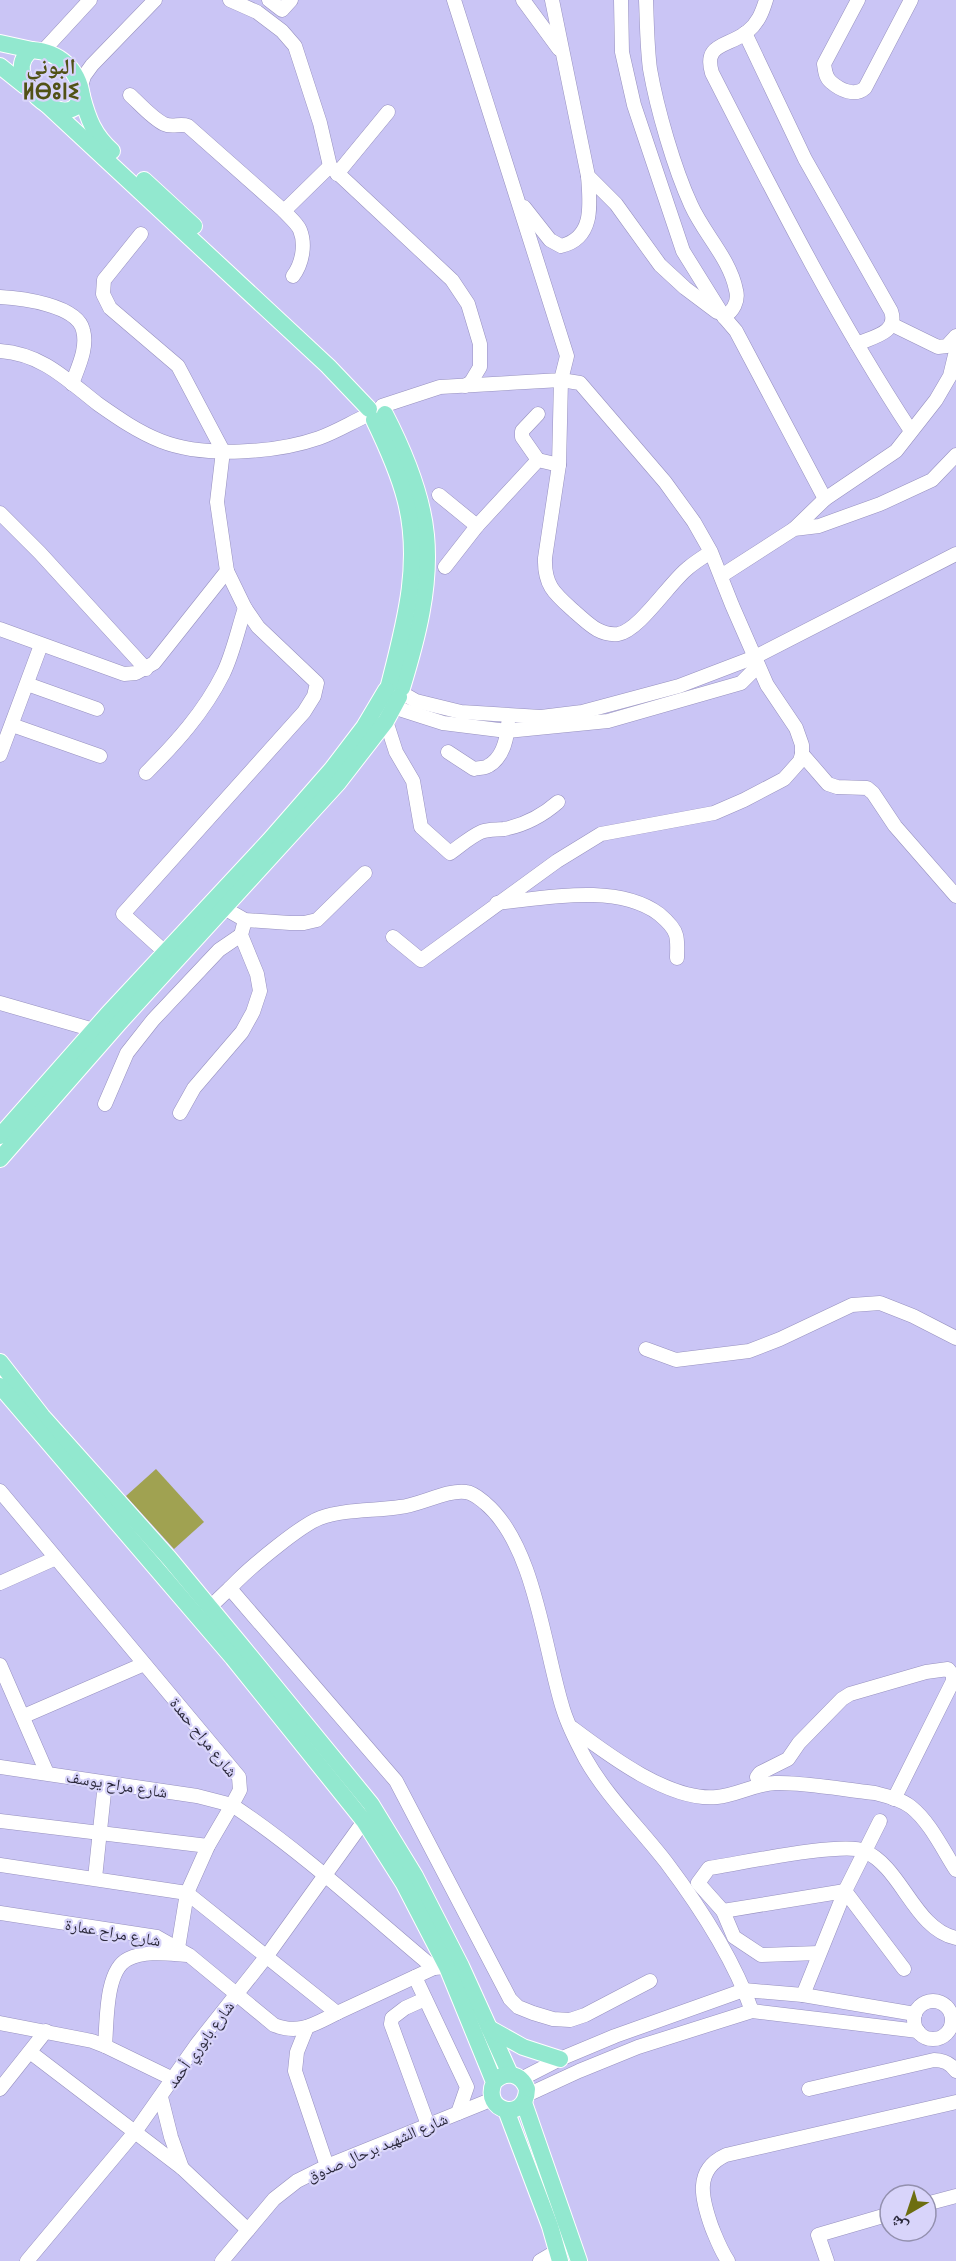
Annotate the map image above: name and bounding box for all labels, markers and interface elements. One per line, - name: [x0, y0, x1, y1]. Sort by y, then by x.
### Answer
- district label: البوني ⵍⴱⵓⵏⵉ: [22, 51, 80, 106]
- street label: شارع مراح حمدة: [165, 1693, 243, 1781]
- street label: شارع مراح يوسف: [65, 1765, 169, 1803]
- street label: شارع مراح عمارة: [63, 1913, 163, 1951]
- street label: شارع بابوري أحمد: [161, 1996, 241, 2093]
- street label: شارع الشهيد برحال صدوق: [303, 2107, 451, 2187]
- north arrow: [878, 2183, 938, 2243]
- text: ش: [885, 2211, 912, 2239]

